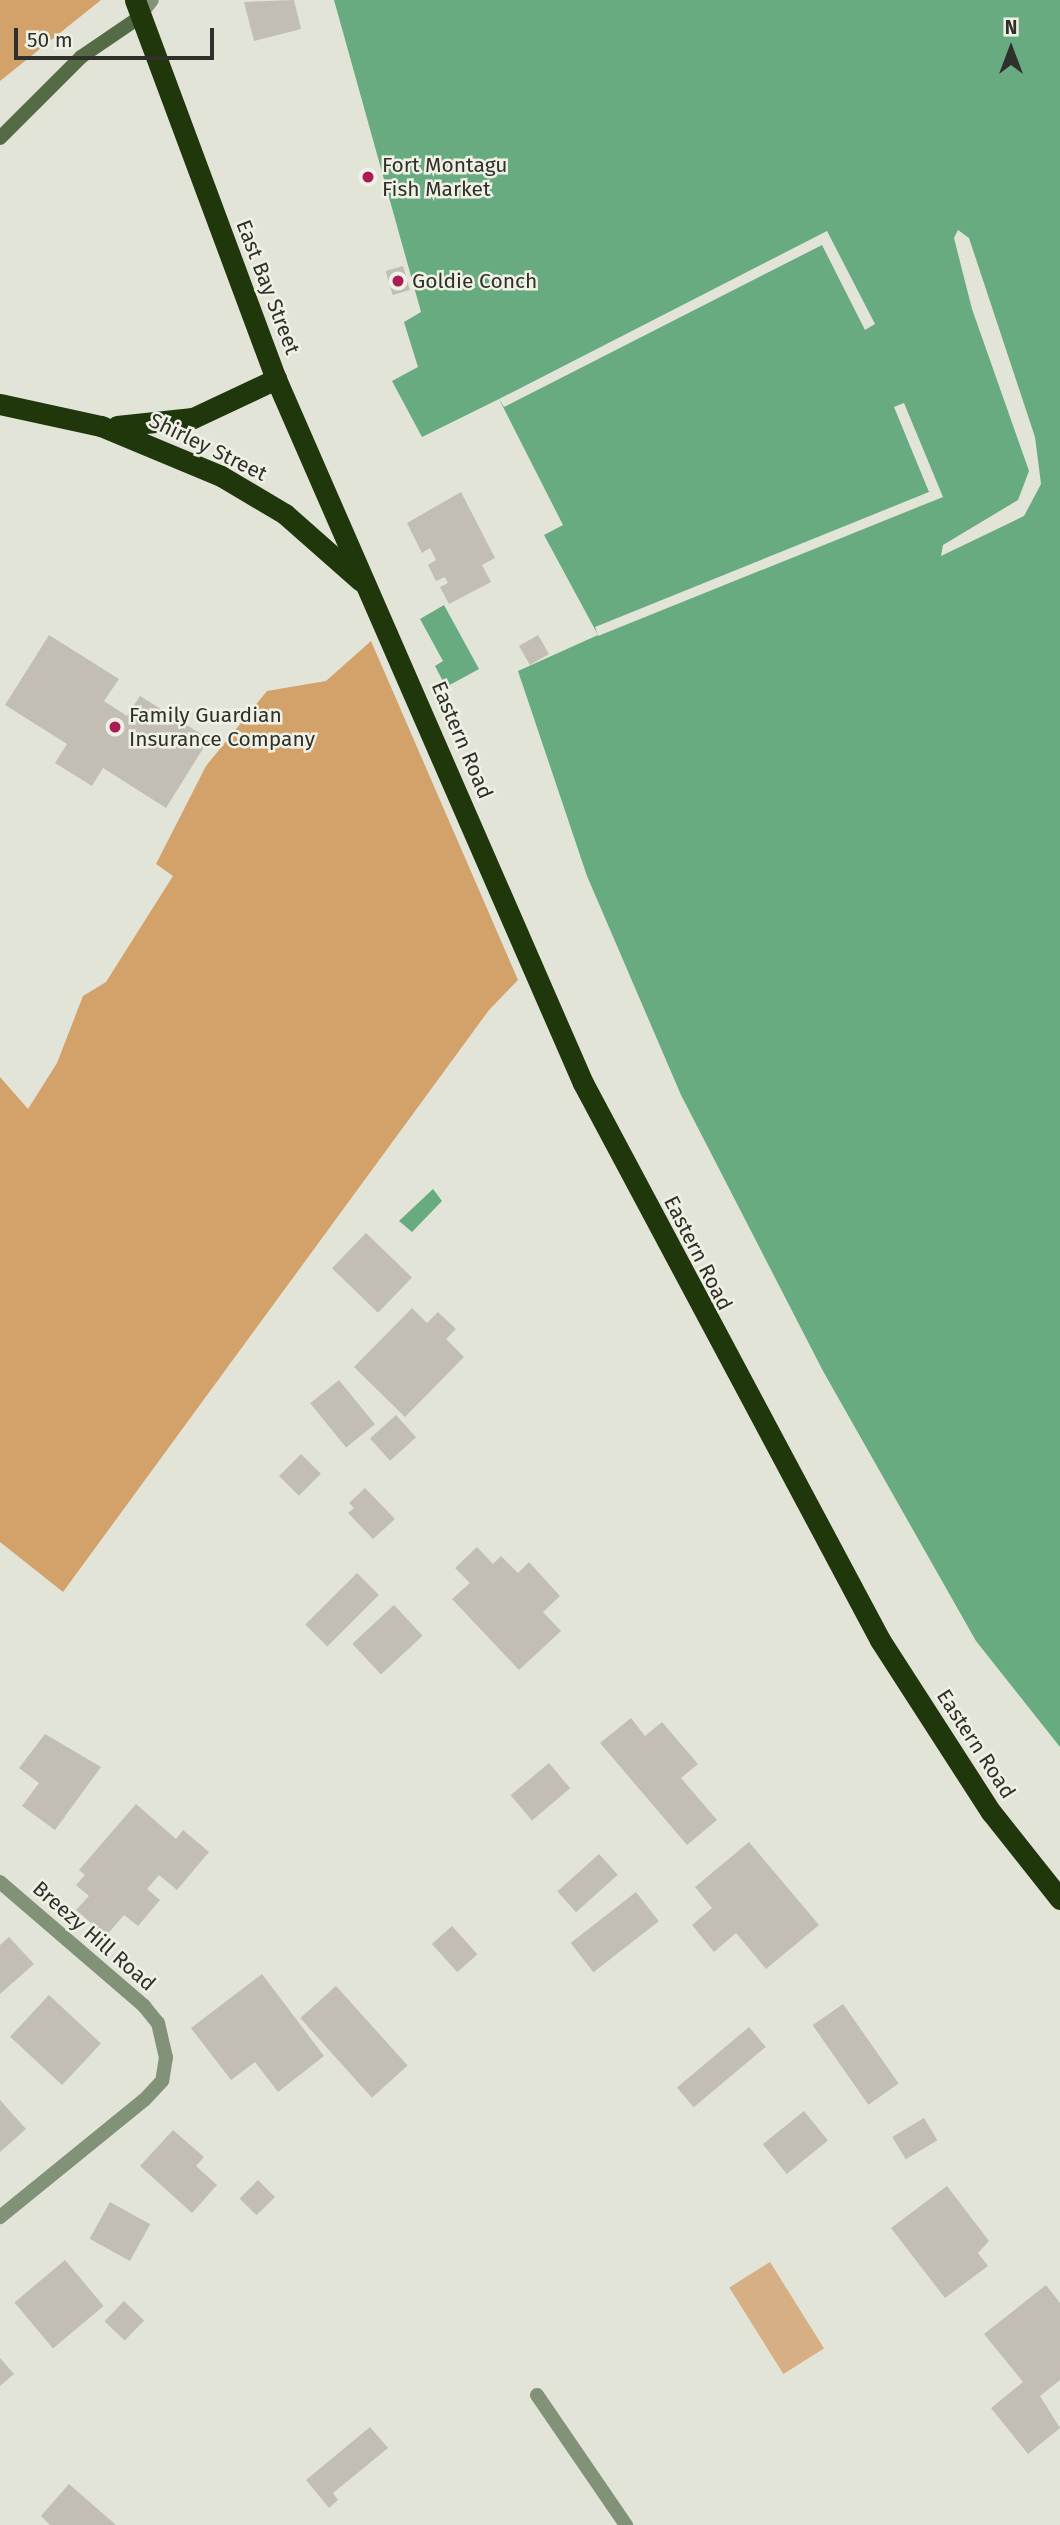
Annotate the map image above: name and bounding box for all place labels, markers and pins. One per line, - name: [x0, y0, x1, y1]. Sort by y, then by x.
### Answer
- place label: Fort Montagu Fish Market: [382, 152, 508, 202]
- marker: Fort Montagu Fish Market: [360, 169, 376, 185]
- place label: Goldie Conch: [412, 268, 537, 294]
- marker: Goldie Conch: [390, 273, 406, 289]
- place label: Family Guardian Insurance Company: [129, 702, 315, 752]
- marker: Family Guardian Insurance Company: [107, 719, 123, 735]

